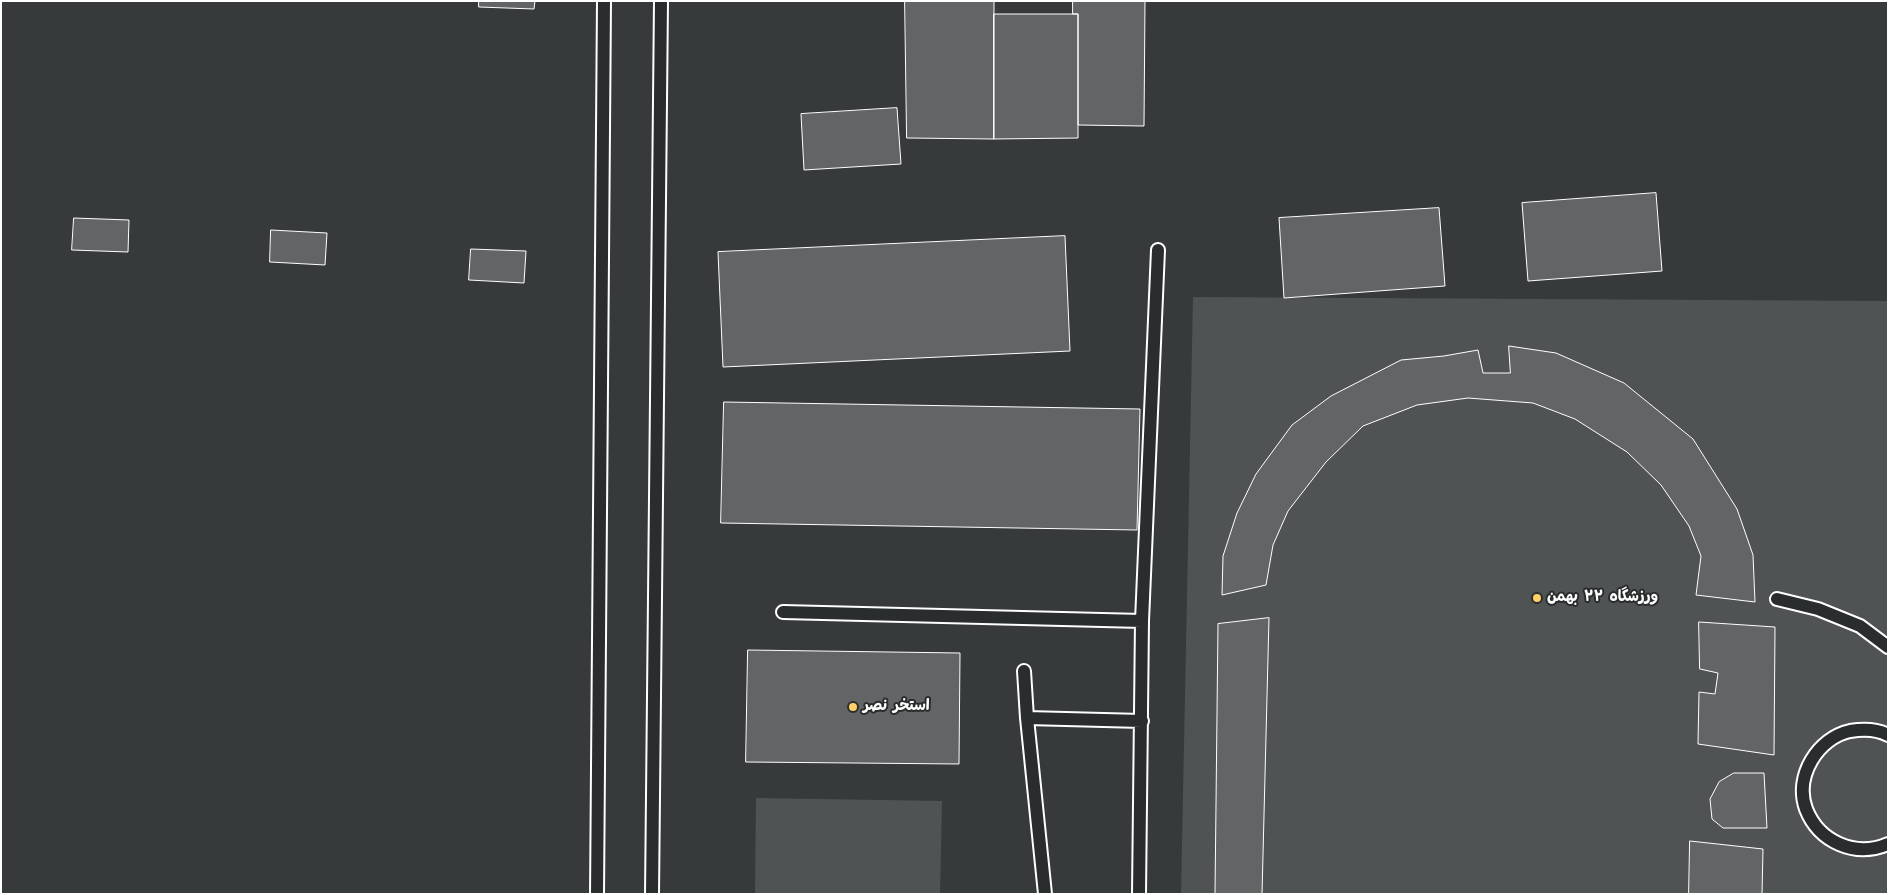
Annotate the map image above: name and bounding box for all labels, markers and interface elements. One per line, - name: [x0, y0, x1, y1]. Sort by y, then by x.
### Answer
- place label: ورزشگاه ۲۲ بهمن: [1547, 589, 1658, 607]
- marker: ورزشگاه ۲۲ بهمن: [1531, 592, 1543, 604]
- place label: استخر نصر: [863, 698, 930, 716]
- marker: استخر نصر: [847, 701, 859, 713]

